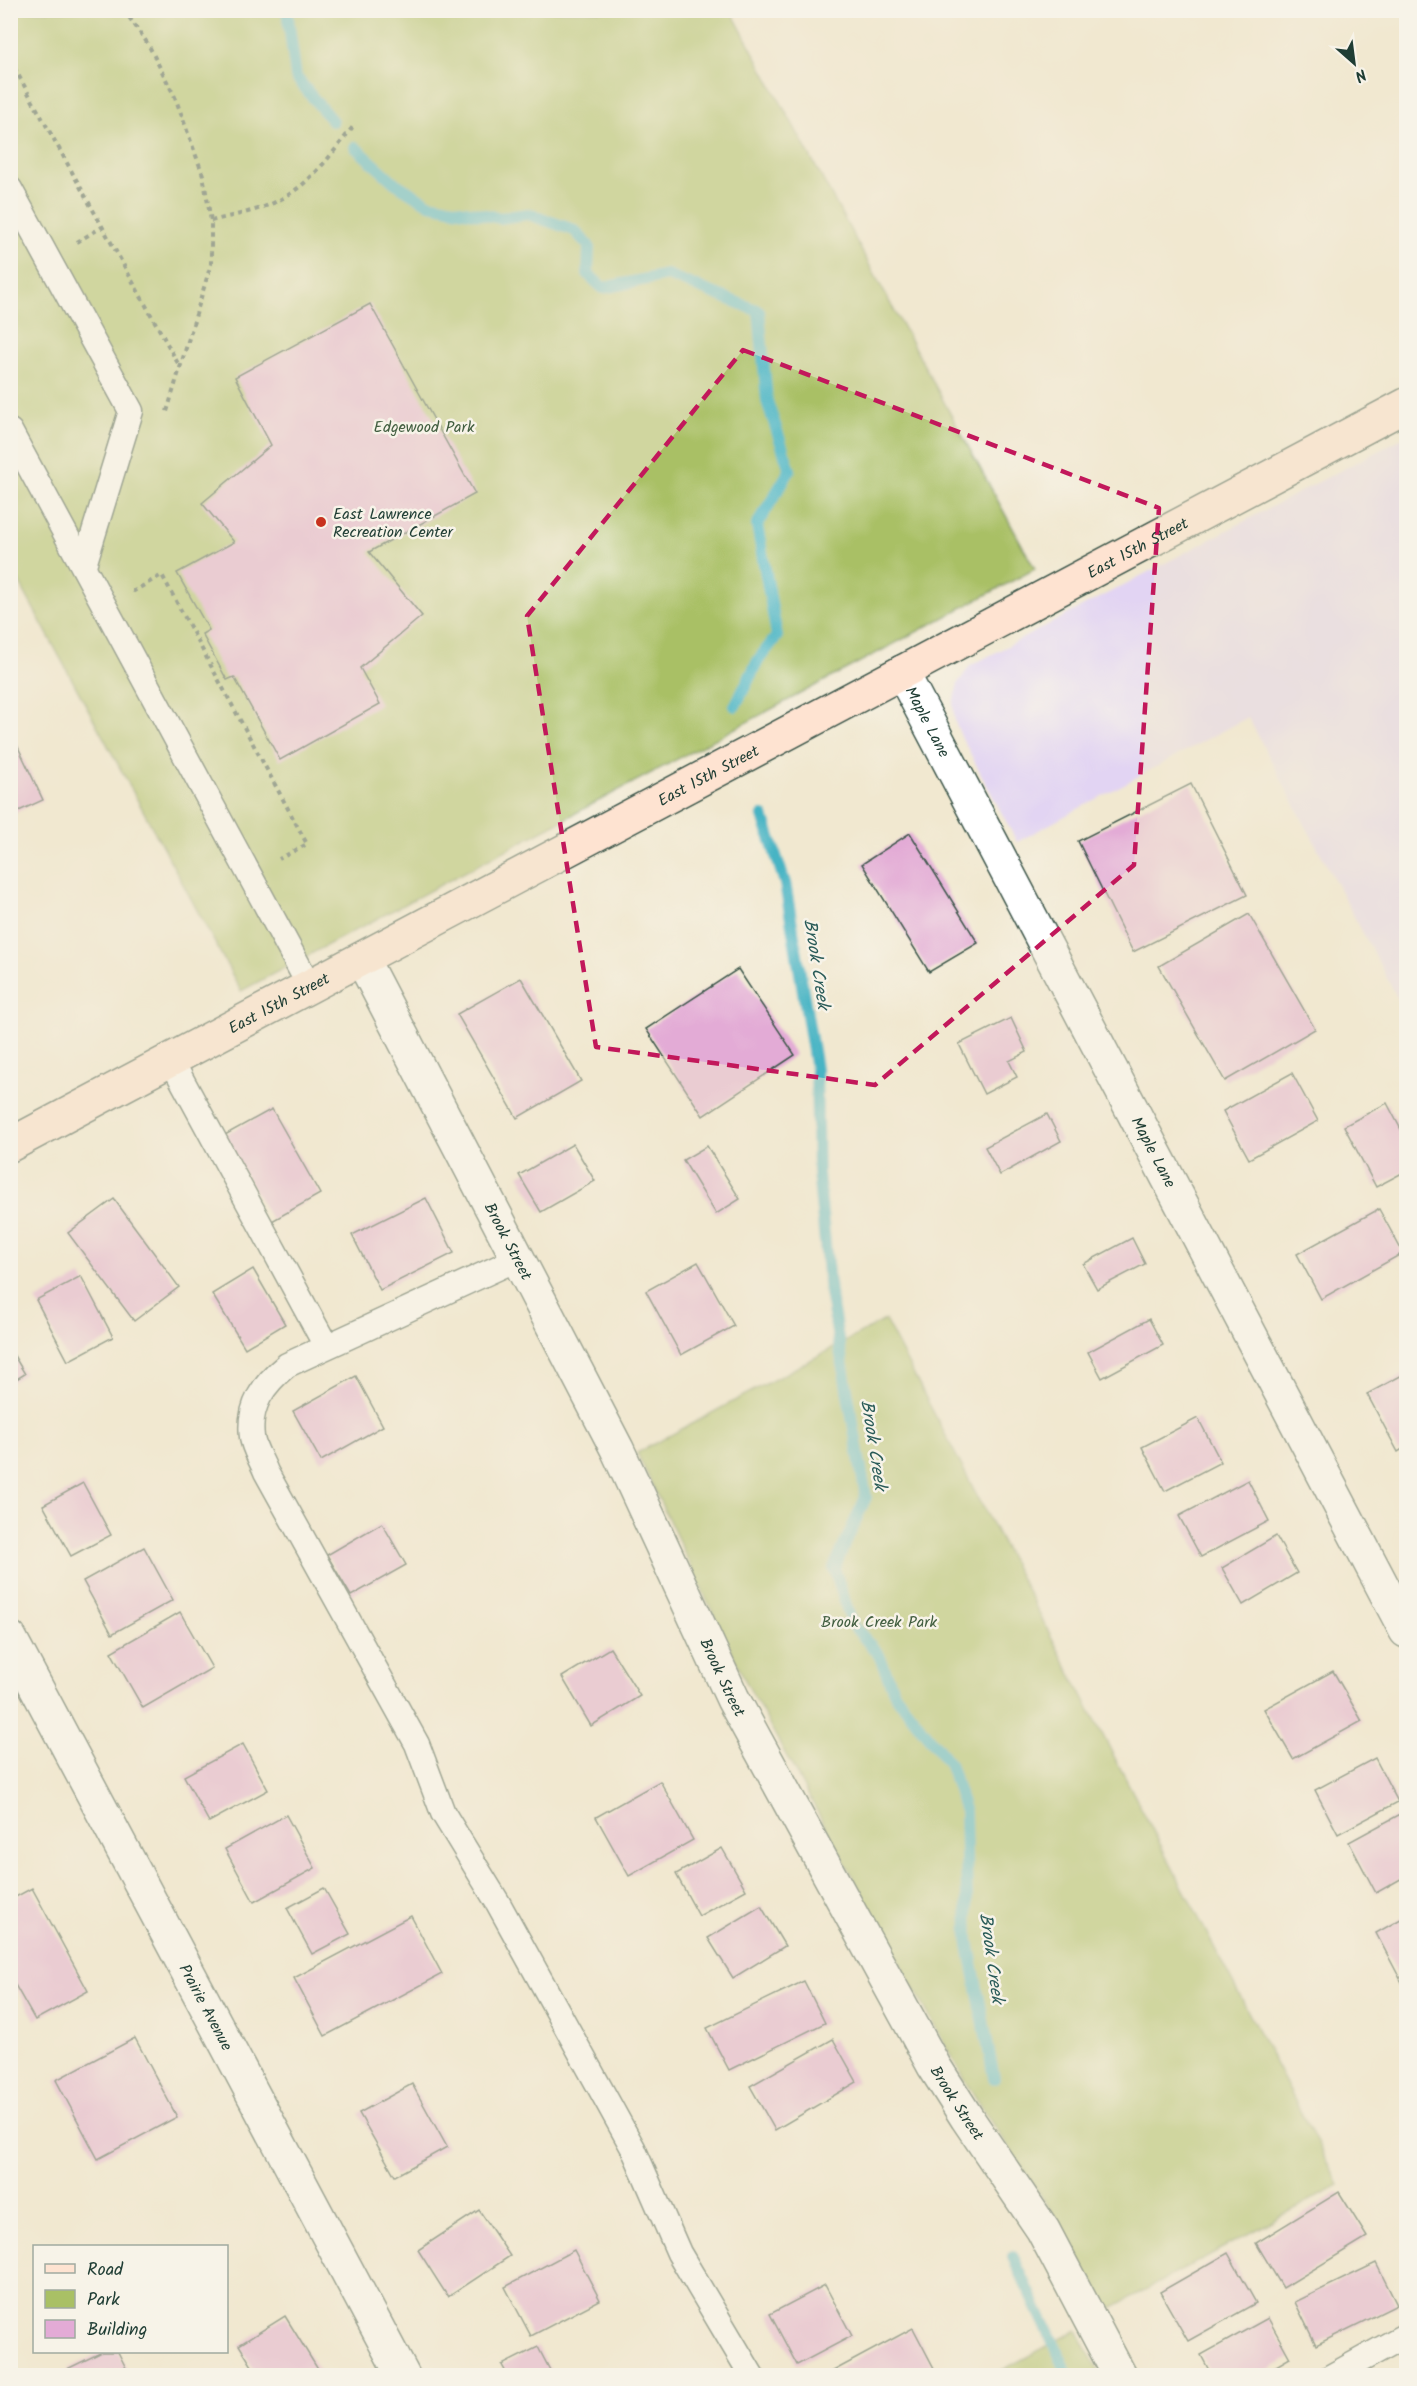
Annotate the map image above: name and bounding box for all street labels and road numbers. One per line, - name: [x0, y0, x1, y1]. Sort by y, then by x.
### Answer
- street label: East 15th Street: [1083, 511, 1194, 586]
- street label: Maple Lane: [898, 682, 956, 762]
- street label: East 15th Street: [653, 739, 765, 814]
- street label: East 15th Street: [224, 966, 335, 1041]
- street label: Maple Lane: [1124, 1112, 1182, 1193]
- street label: Brook Street: [477, 1199, 538, 1286]
- street label: Brook Street: [692, 1634, 752, 1722]
- street label: Prairie Avenue: [172, 1960, 239, 2056]
- street label: Brook Street: [923, 2061, 990, 2147]

